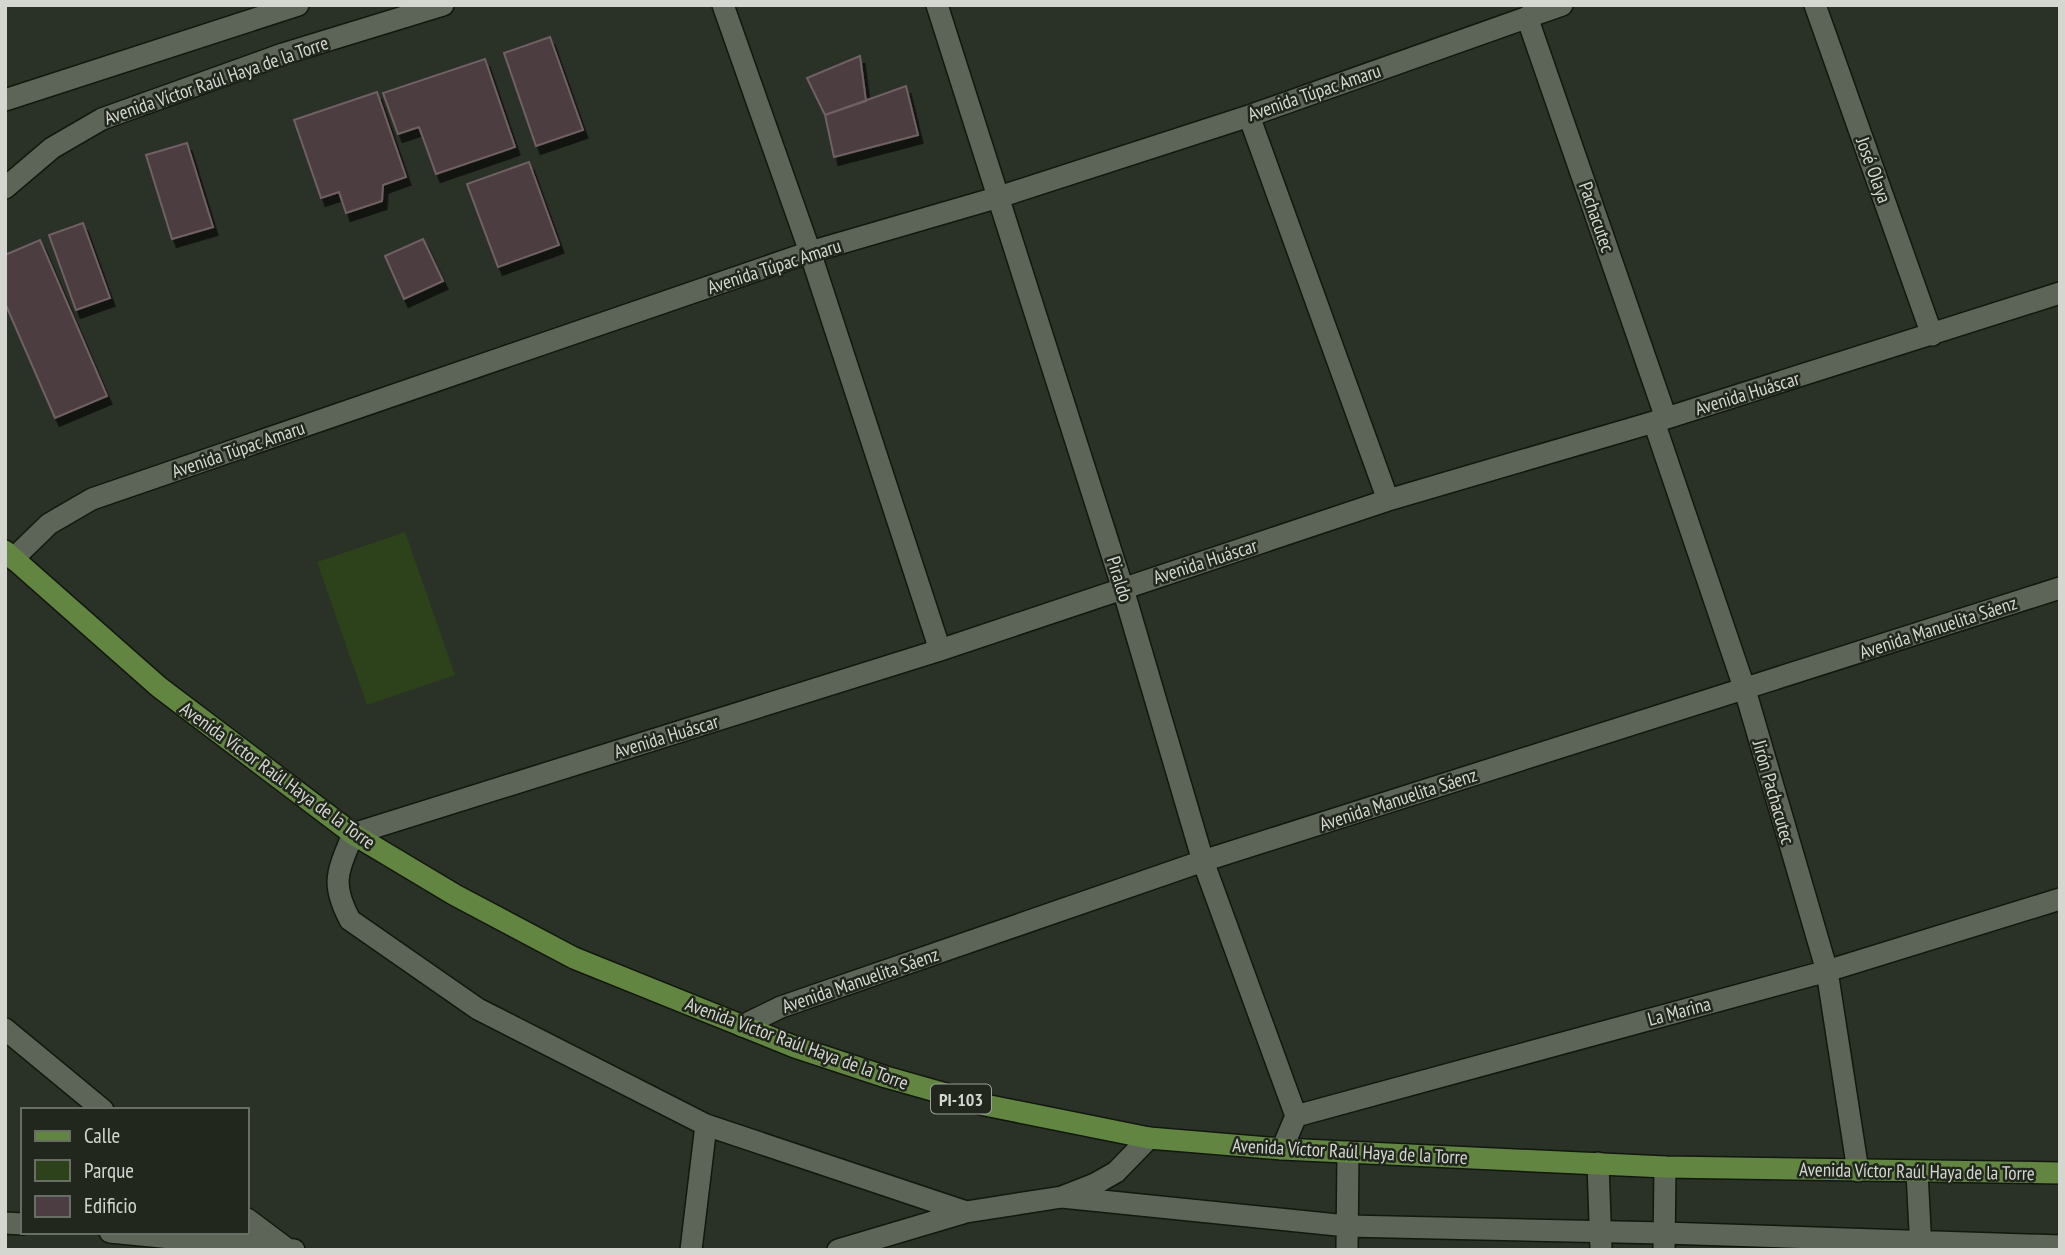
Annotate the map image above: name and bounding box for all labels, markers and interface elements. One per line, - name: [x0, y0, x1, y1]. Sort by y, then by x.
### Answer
- street label: Avenida Víctor Raúl Haya de la Torre: [101, 30, 331, 130]
- street label: Avenida Túpac Amaru: [1244, 58, 1384, 126]
- street label: José Olaya: [1851, 133, 1897, 206]
- street label: Pachacutec: [1574, 179, 1620, 256]
- street label: Avenida Túpac Amaru: [704, 233, 844, 299]
- street label: Avenida Huáscar: [1692, 366, 1803, 420]
- street label: Avenida Túpac Amaru: [168, 415, 308, 483]
- street label: Avenida Huáscar: [1150, 533, 1261, 589]
- street label: Piraldo: [1102, 553, 1138, 605]
- street label: Avenida Manuelita Sáenz: [1856, 590, 2020, 664]
- street label: Avenida Víctor Raúl Haya de la Torre: [176, 696, 380, 854]
- street label: Avenida Huáscar: [611, 709, 722, 763]
- street label: Jirón Pachacutec: [1747, 736, 1800, 847]
- street label: Avenida Manuelita Sáenz: [1316, 762, 1480, 836]
- street label: Avenida Manuelita Sáenz: [778, 942, 942, 1018]
- street label: Avenida Víctor Raúl Haya de la Torre: [682, 991, 912, 1095]
- street label: La Marina: [1645, 991, 1713, 1031]
- road number: PI-103: [931, 1084, 991, 1114]
- legend: [21, 1108, 248, 1234]
- text: Calle: [84, 1122, 120, 1149]
- street label: Avenida Víctor Raúl Haya de la Torre: [1232, 1133, 1468, 1169]
- text: Parque: [84, 1157, 134, 1184]
- street label: Avenida Víctor Raúl Haya de la Torre: [1799, 1157, 2035, 1185]
- text: Edificio: [84, 1192, 137, 1219]

